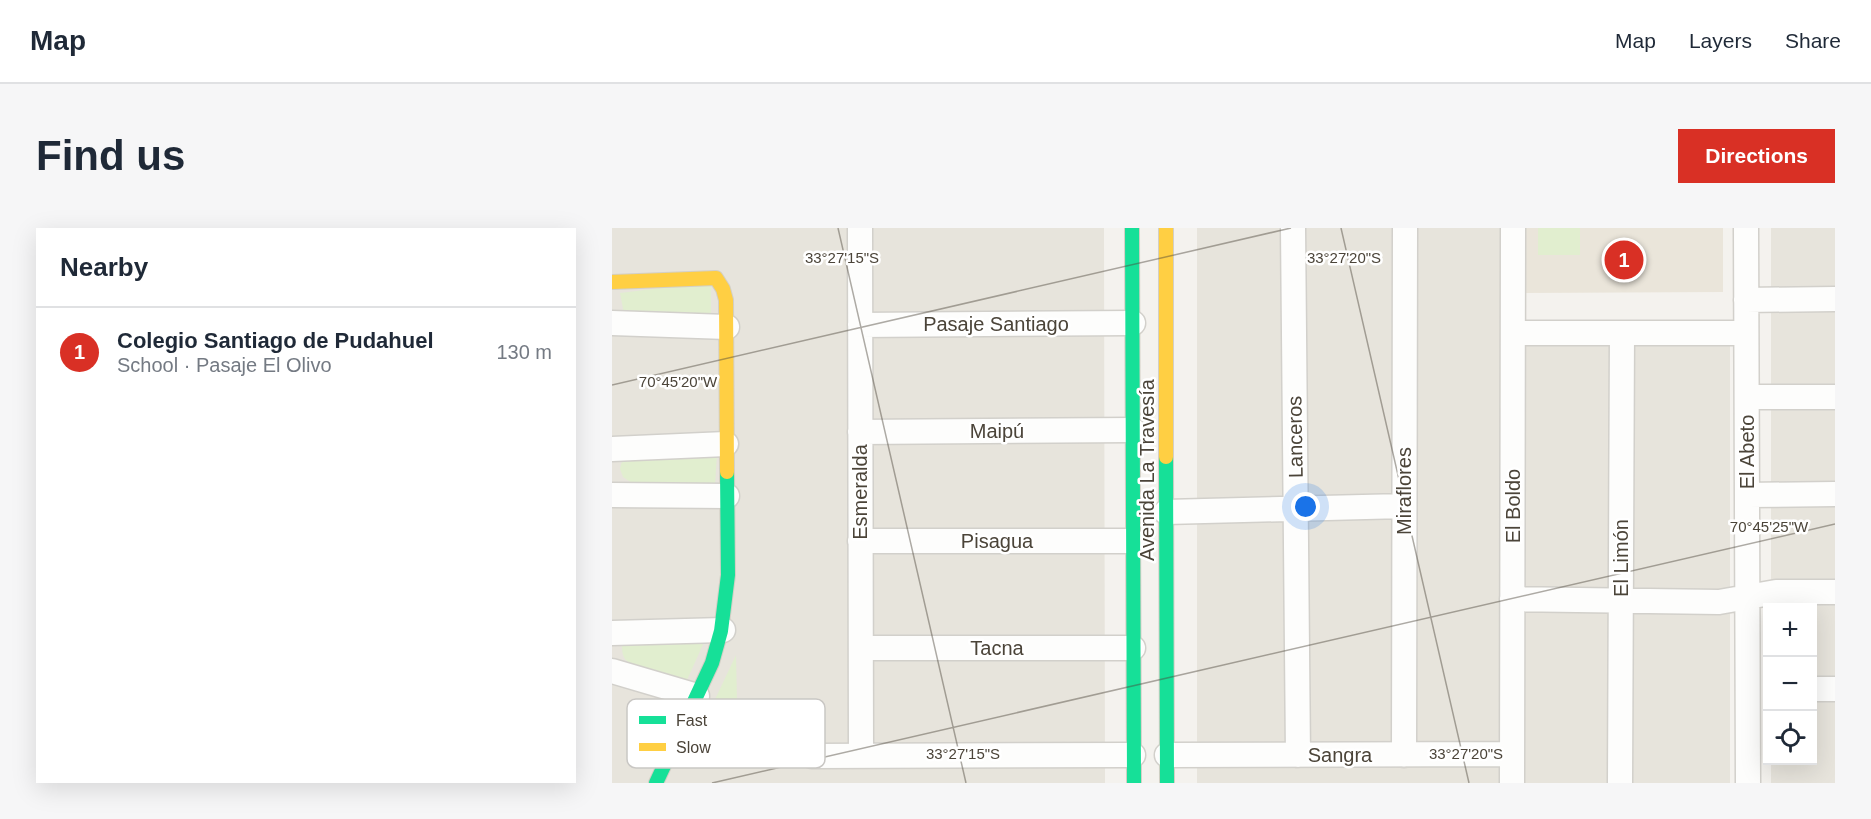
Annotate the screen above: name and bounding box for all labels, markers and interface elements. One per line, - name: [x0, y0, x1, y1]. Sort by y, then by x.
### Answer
- text: Map: [30, 25, 86, 56]
- text: Map: [1615, 29, 1656, 52]
- text: Layers: [1689, 29, 1752, 52]
- text: Share: [1785, 29, 1841, 52]
- button: Directions: [1678, 129, 1835, 183]
- text: Find us: [36, 132, 185, 179]
- pin: 1: [1604, 237, 1644, 282]
- text: 33°27'15"S: [805, 249, 879, 266]
- text: 33°27'20"S: [1307, 249, 1381, 266]
- text: Nearby: [60, 252, 148, 282]
- street label: Pasaje Santiago: [923, 313, 1069, 335]
- text: Colegio Santiago de Pudahuel: [117, 328, 434, 353]
- text: 1: [74, 341, 85, 363]
- text: 130 m: [496, 341, 552, 363]
- text: School · Pasaje El Olivo: [117, 354, 332, 376]
- text: 70°45'20"W: [639, 373, 718, 390]
- street label: Avenida La Travesía: [1136, 378, 1158, 561]
- street label: Lanceros: [1283, 396, 1307, 478]
- street label: El Abeto: [1736, 415, 1758, 489]
- street label: Maipú: [970, 420, 1024, 442]
- street label: Esmeralda: [849, 443, 871, 540]
- street label: Miraflores: [1393, 447, 1415, 535]
- street label: El Boldo: [1502, 469, 1524, 543]
- your location: [1291, 492, 1320, 521]
- text: 70°45'25"W: [1730, 518, 1809, 535]
- street label: El Limón: [1610, 519, 1632, 597]
- street label: Pisagua: [961, 530, 1034, 552]
- map controls: [1763, 603, 1817, 765]
- button: +: [1763, 603, 1817, 657]
- street label: Tacna: [970, 637, 1025, 659]
- button: −: [1763, 657, 1817, 711]
- legend: [627, 699, 825, 768]
- button: locate: [1763, 711, 1817, 765]
- text: Fast: [676, 712, 708, 729]
- text: Slow: [676, 739, 711, 756]
- street label: Sangra: [1308, 744, 1373, 766]
- text: 33°27'15"S: [926, 745, 1000, 762]
- text: 33°27'20"S: [1429, 745, 1503, 762]

